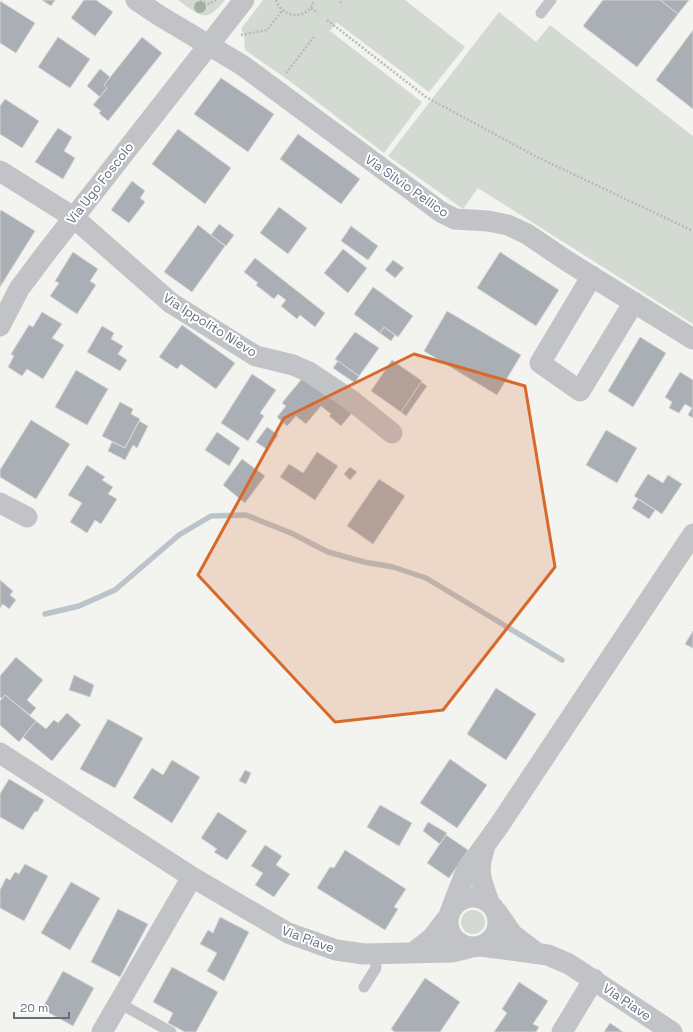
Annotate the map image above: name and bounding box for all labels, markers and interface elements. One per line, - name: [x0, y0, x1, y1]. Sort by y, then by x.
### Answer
- street label: Via Ugo Foscolo: [63, 139, 137, 227]
- street label: Via Silvio Pellico: [362, 151, 452, 221]
- street label: Via Ippolito Nievo: [160, 289, 260, 361]
- street label: Via Piave: [279, 922, 337, 956]
- street label: Via Piave: [600, 980, 654, 1024]
- scale bar: [14, 994, 69, 1020]
- text: 20 m: [20, 1000, 48, 1016]

